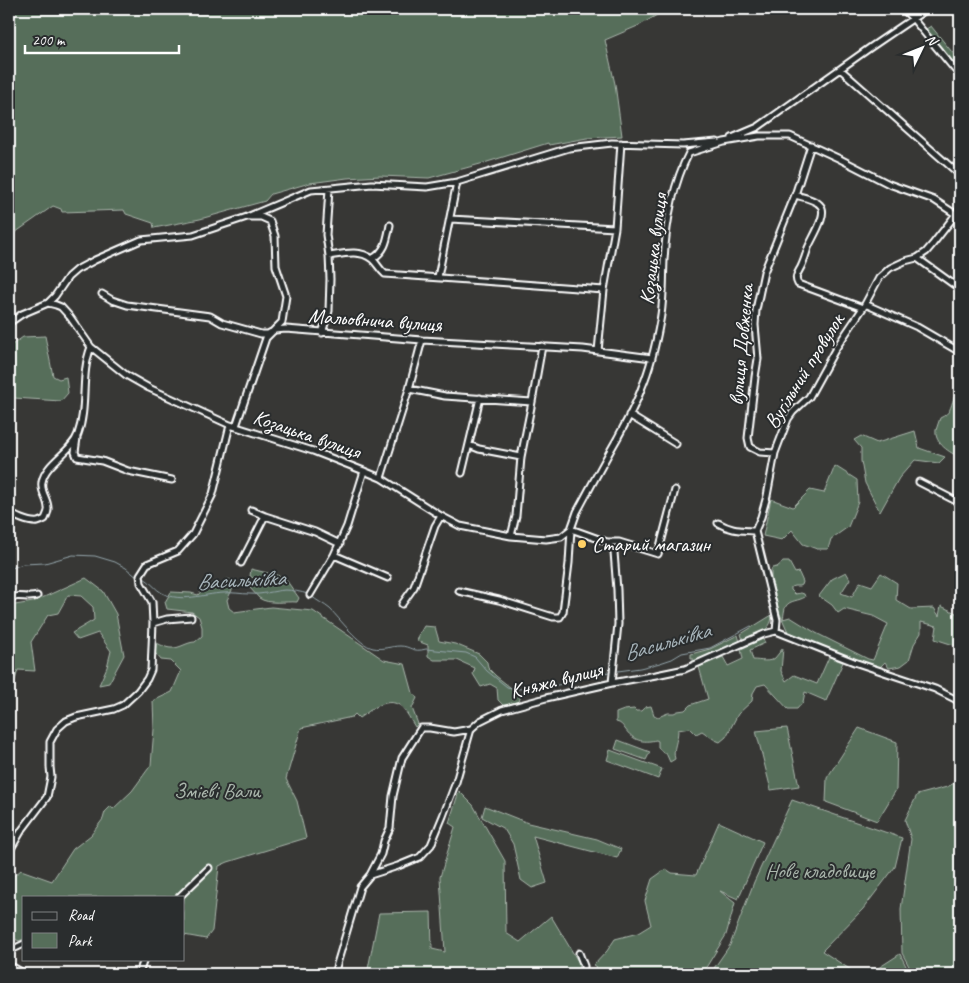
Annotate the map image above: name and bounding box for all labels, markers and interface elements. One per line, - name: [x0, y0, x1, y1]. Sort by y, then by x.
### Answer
- scale bar: [25, 22, 179, 54]
- north arrow: [896, 22, 946, 72]
- text: 200 m: [32, 31, 66, 50]
- text: N: [922, 31, 942, 50]
- street label: Козацька вулиця: [633, 190, 674, 306]
- street label: вулиця Довженка: [723, 281, 759, 406]
- street label: Мальовнича вулиця: [307, 302, 444, 338]
- street label: Вугільний провулок: [758, 307, 851, 433]
- street label: Козацька вулиця: [250, 404, 366, 466]
- place label: Старий магазин: [592, 531, 712, 557]
- marker: Старий магазин: [576, 538, 588, 550]
- water label: Васильківка: [196, 564, 288, 596]
- water label: Васильківка: [620, 616, 716, 668]
- street label: Княжа вулиця: [507, 656, 606, 704]
- park label: Змієві Вали: [174, 778, 262, 804]
- park label: Нове кладовище: [765, 858, 876, 884]
- legend: [22, 896, 185, 960]
- text: Road: [68, 906, 95, 925]
- text: Park: [68, 932, 93, 951]

